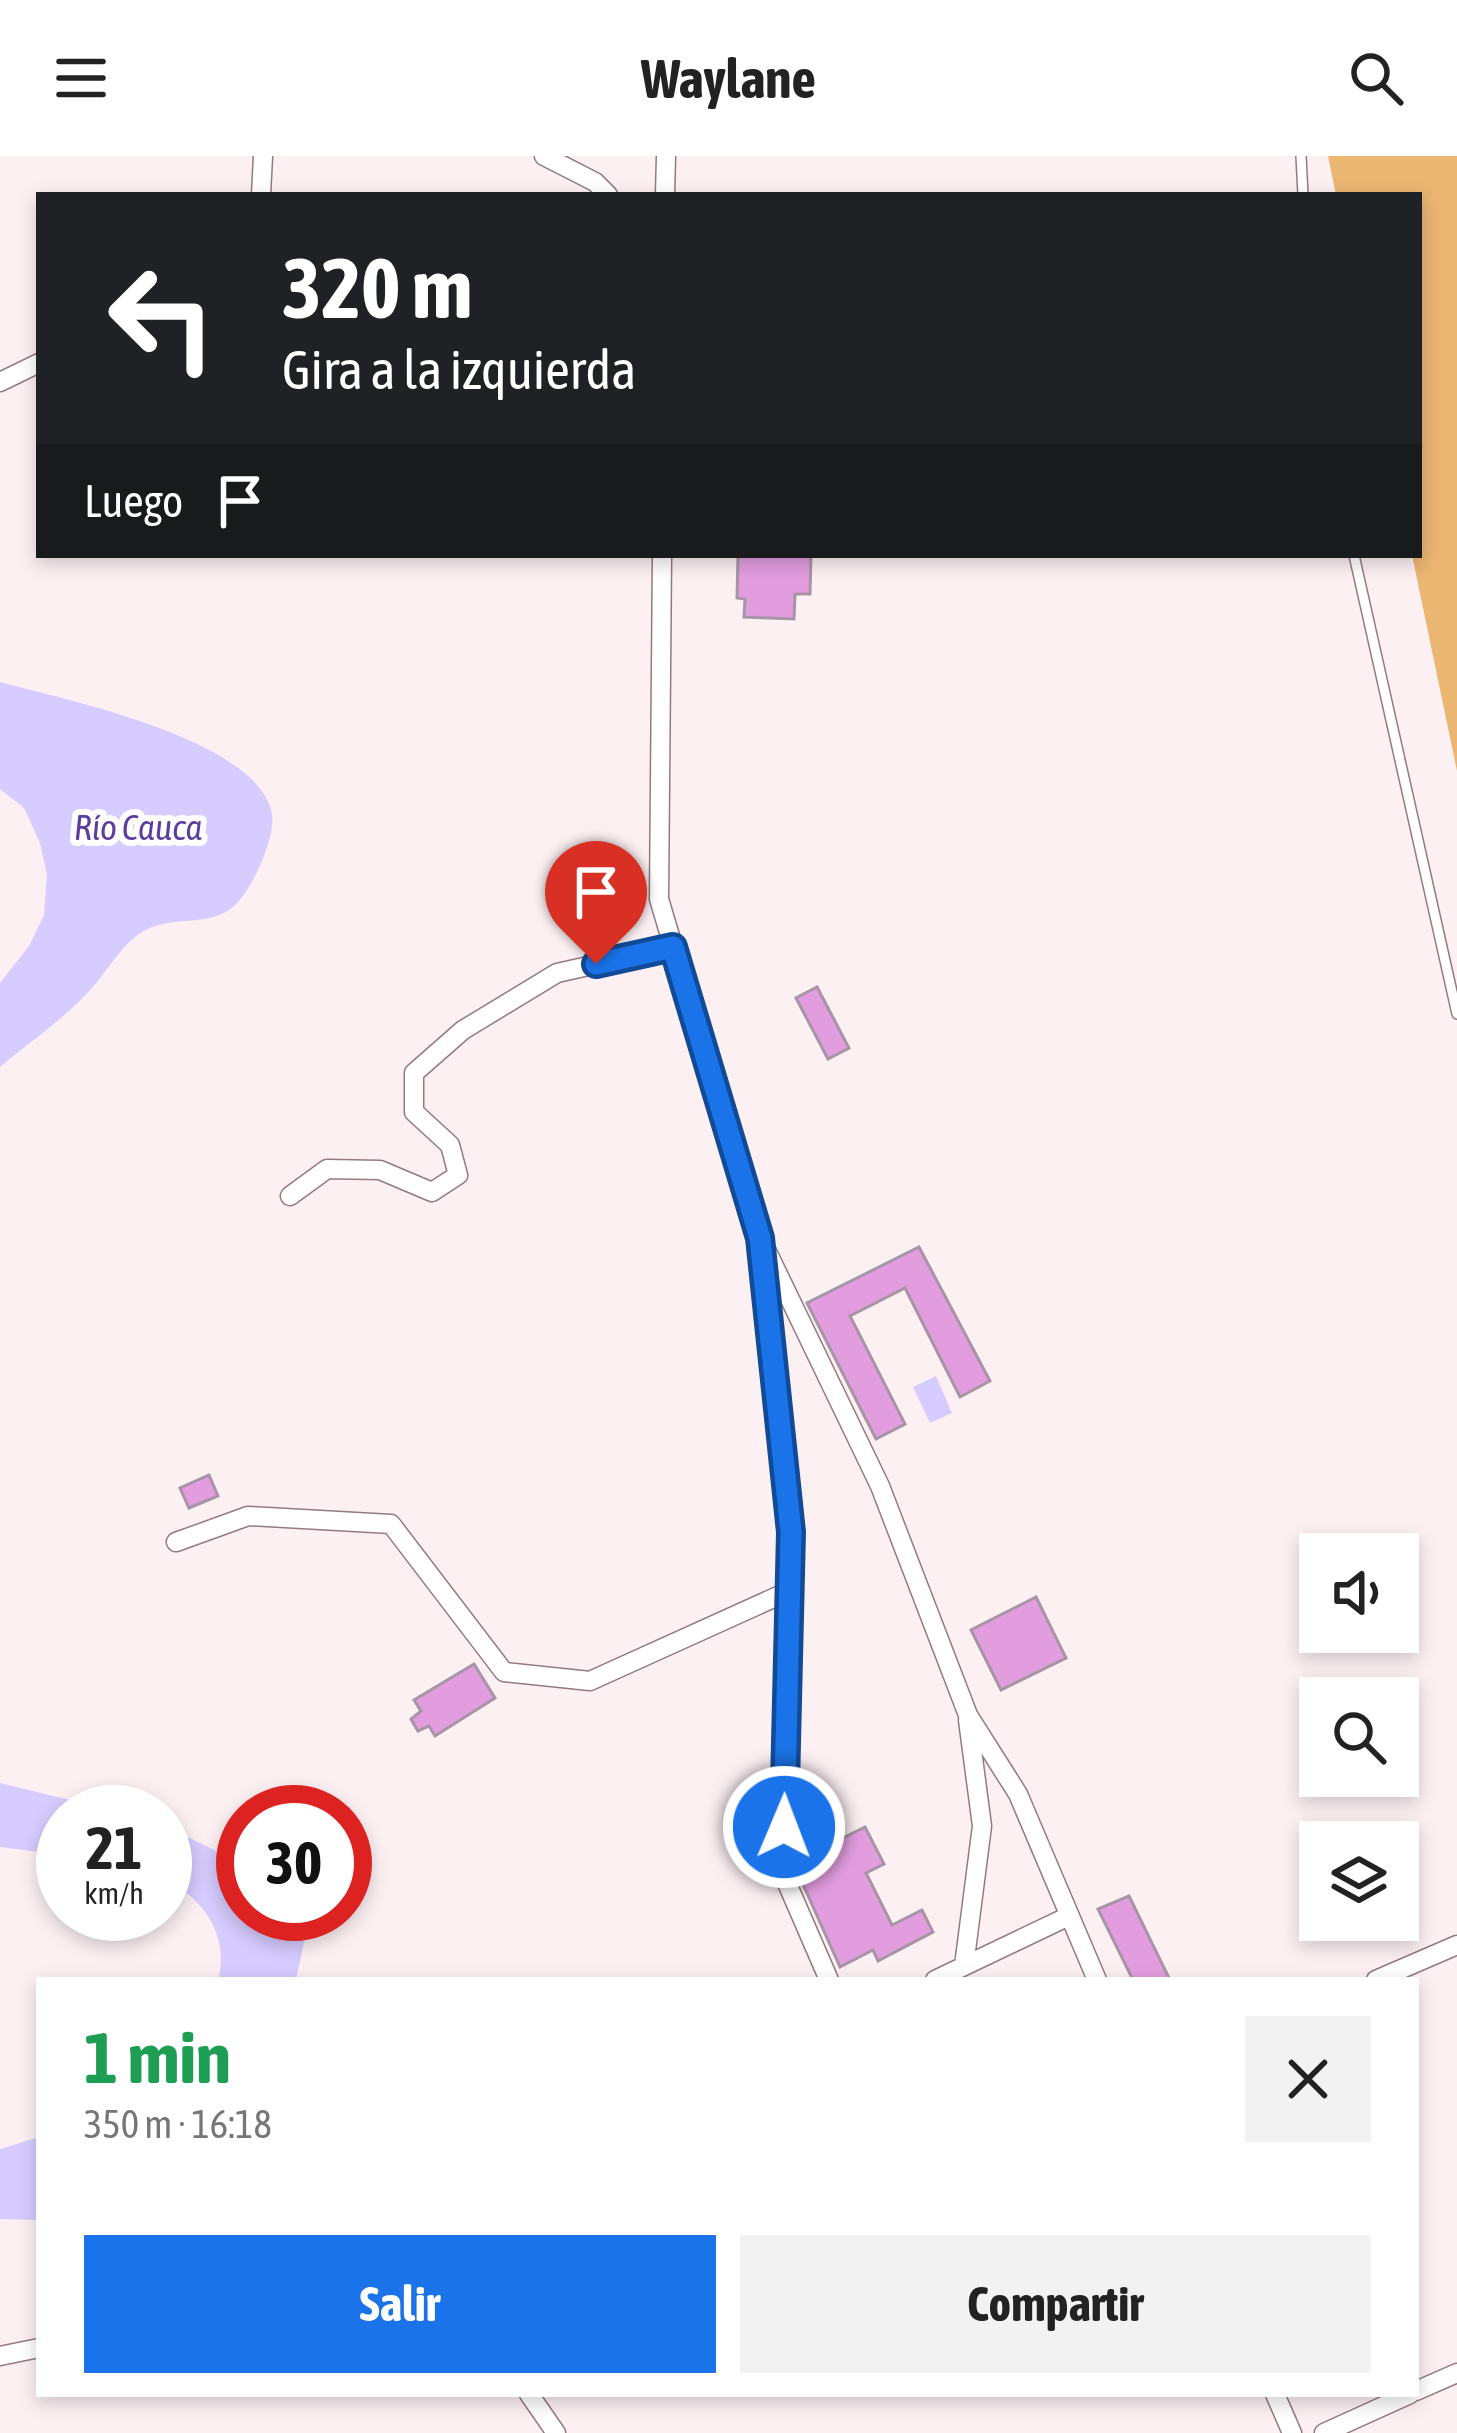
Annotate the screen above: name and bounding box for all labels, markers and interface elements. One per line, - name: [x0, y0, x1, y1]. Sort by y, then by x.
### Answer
- icon: menu: [48, 45, 114, 111]
- icon: search: [1343, 45, 1409, 111]
- text: Waylane: [641, 48, 816, 109]
- icon: left: [84, 240, 240, 396]
- text: 320 m: [282, 240, 472, 336]
- text: Gira a la izquierda: [282, 339, 636, 400]
- icon: arrive: [207, 468, 273, 534]
- text: Luego: [84, 475, 183, 527]
- water label: Río Cauca: [74, 806, 203, 848]
- pin: [545, 841, 647, 964]
- icon: arrive: [563, 859, 629, 925]
- map controls: [1299, 1533, 1419, 1941]
- button: sound: [1299, 1533, 1419, 1653]
- button: search: [1299, 1677, 1419, 1797]
- position arrow: [721, 1764, 847, 1890]
- speed limit sign: 30: [216, 1785, 372, 1941]
- text: 21: [86, 1813, 142, 1882]
- button: layers: [1299, 1821, 1419, 1941]
- text: km/h: [84, 1876, 144, 1910]
- text: 1 min: [84, 2016, 231, 2098]
- button: close: [1245, 2016, 1371, 2142]
- text: 350 m · 16:18: [84, 2102, 272, 2146]
- button: Salir: [84, 2235, 716, 2373]
- button: Compartir: [740, 2235, 1371, 2373]

